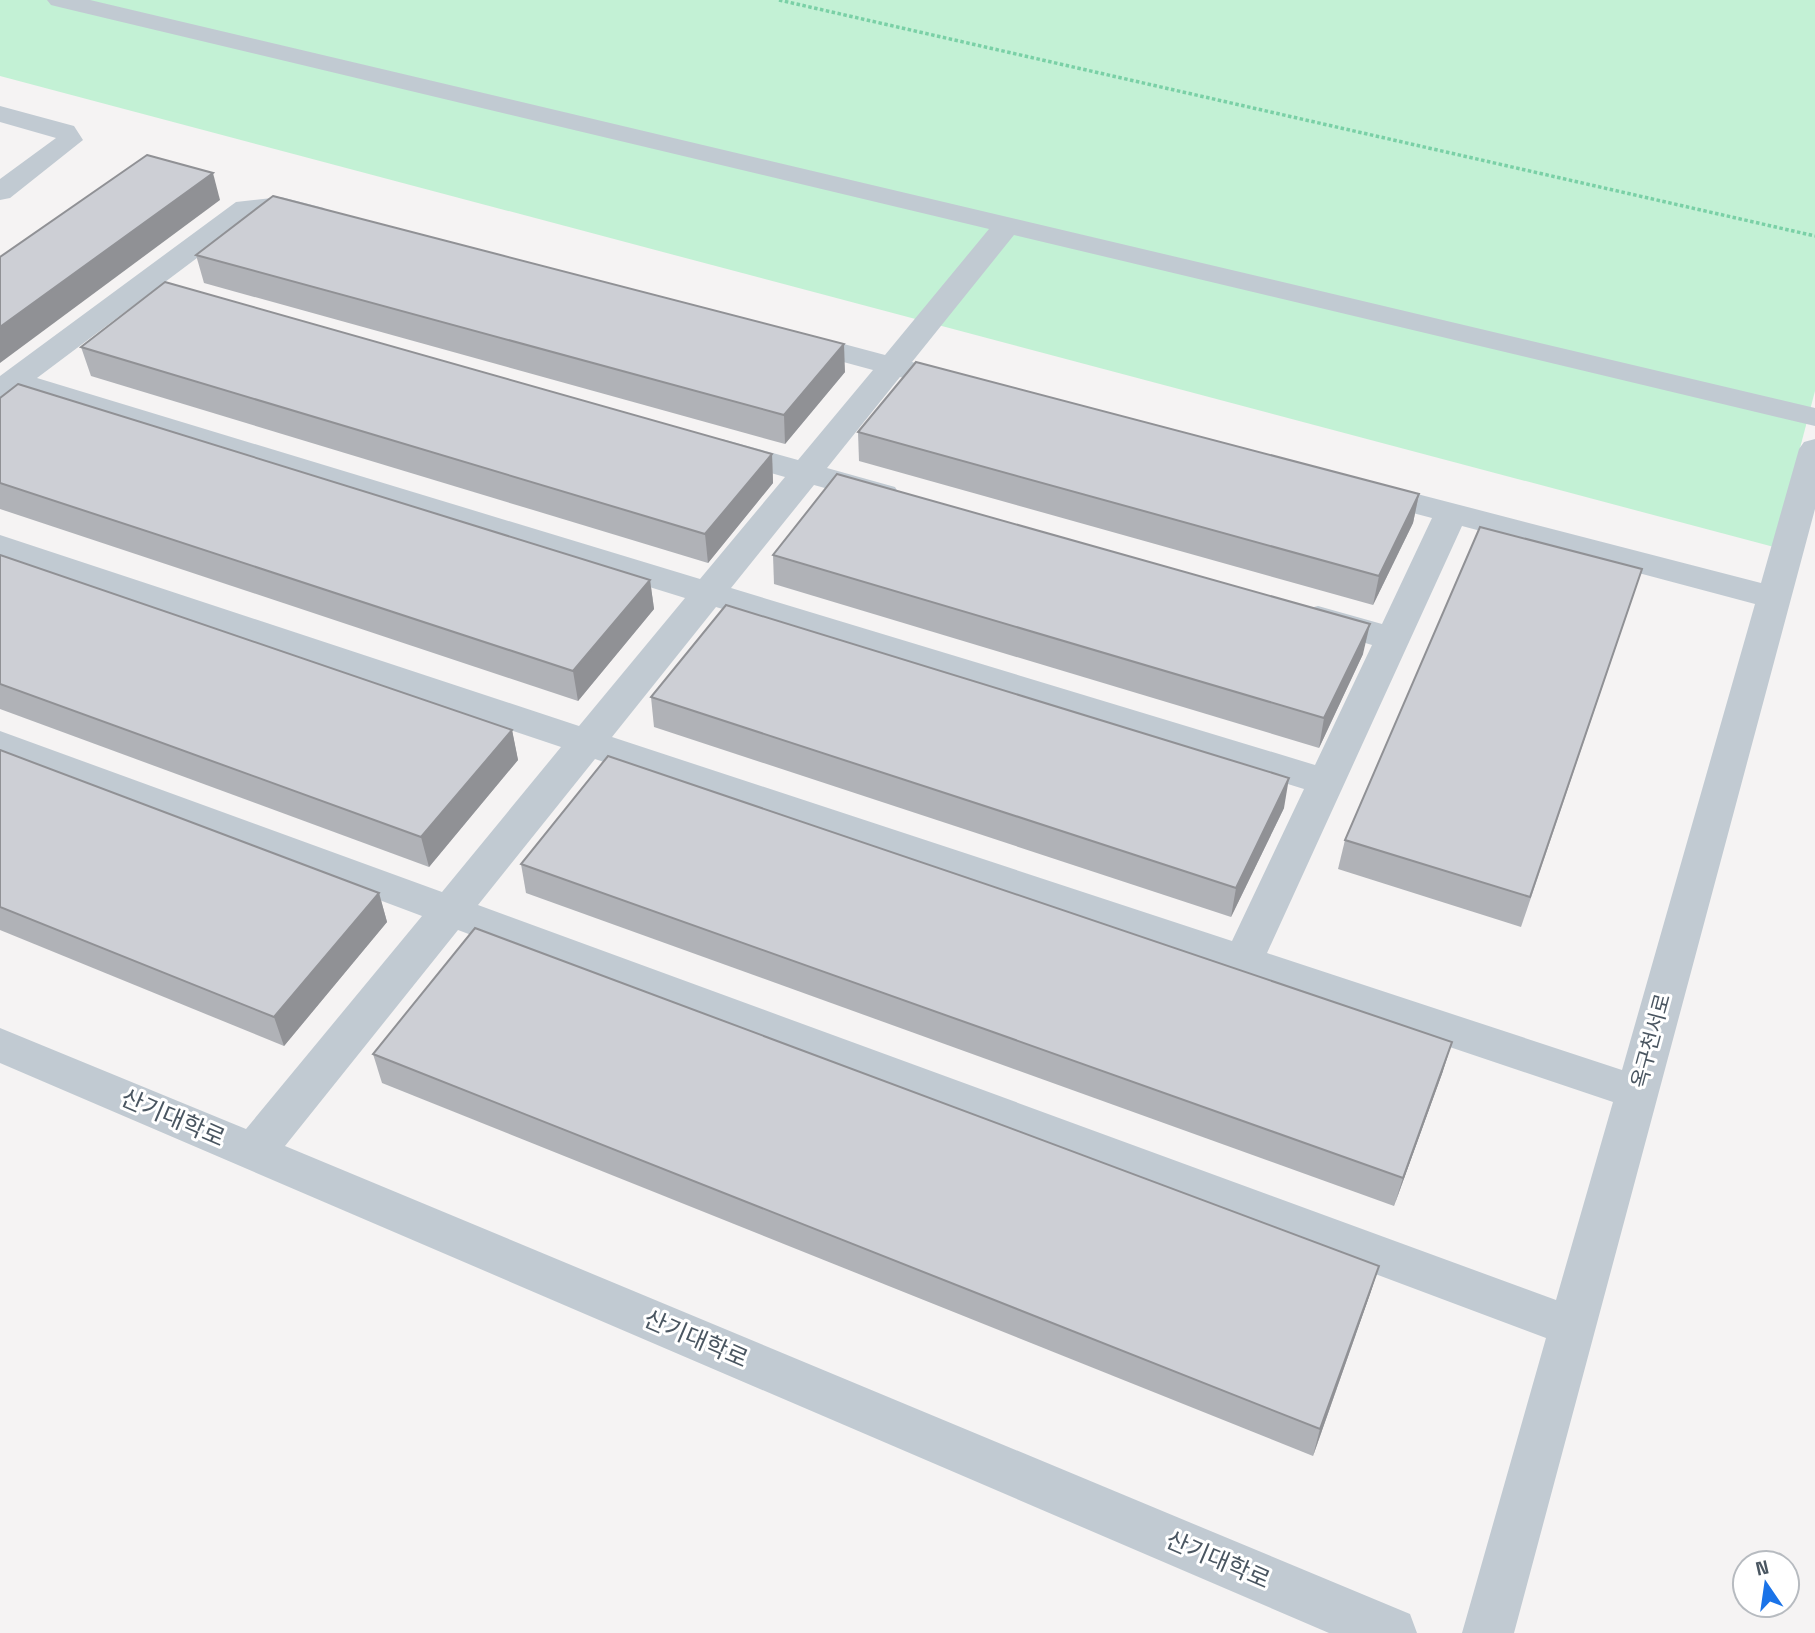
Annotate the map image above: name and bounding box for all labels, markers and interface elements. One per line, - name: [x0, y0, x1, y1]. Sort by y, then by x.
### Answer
- street label: 옥구천서로: [1625, 991, 1676, 1091]
- street label: 산기대학로: [116, 1082, 230, 1153]
- street label: 산기대학로: [639, 1303, 753, 1374]
- street label: 산기대학로: [1161, 1524, 1275, 1595]
- north arrow: [1731, 1549, 1801, 1619]
- text: N: [1753, 1554, 1771, 1582]

